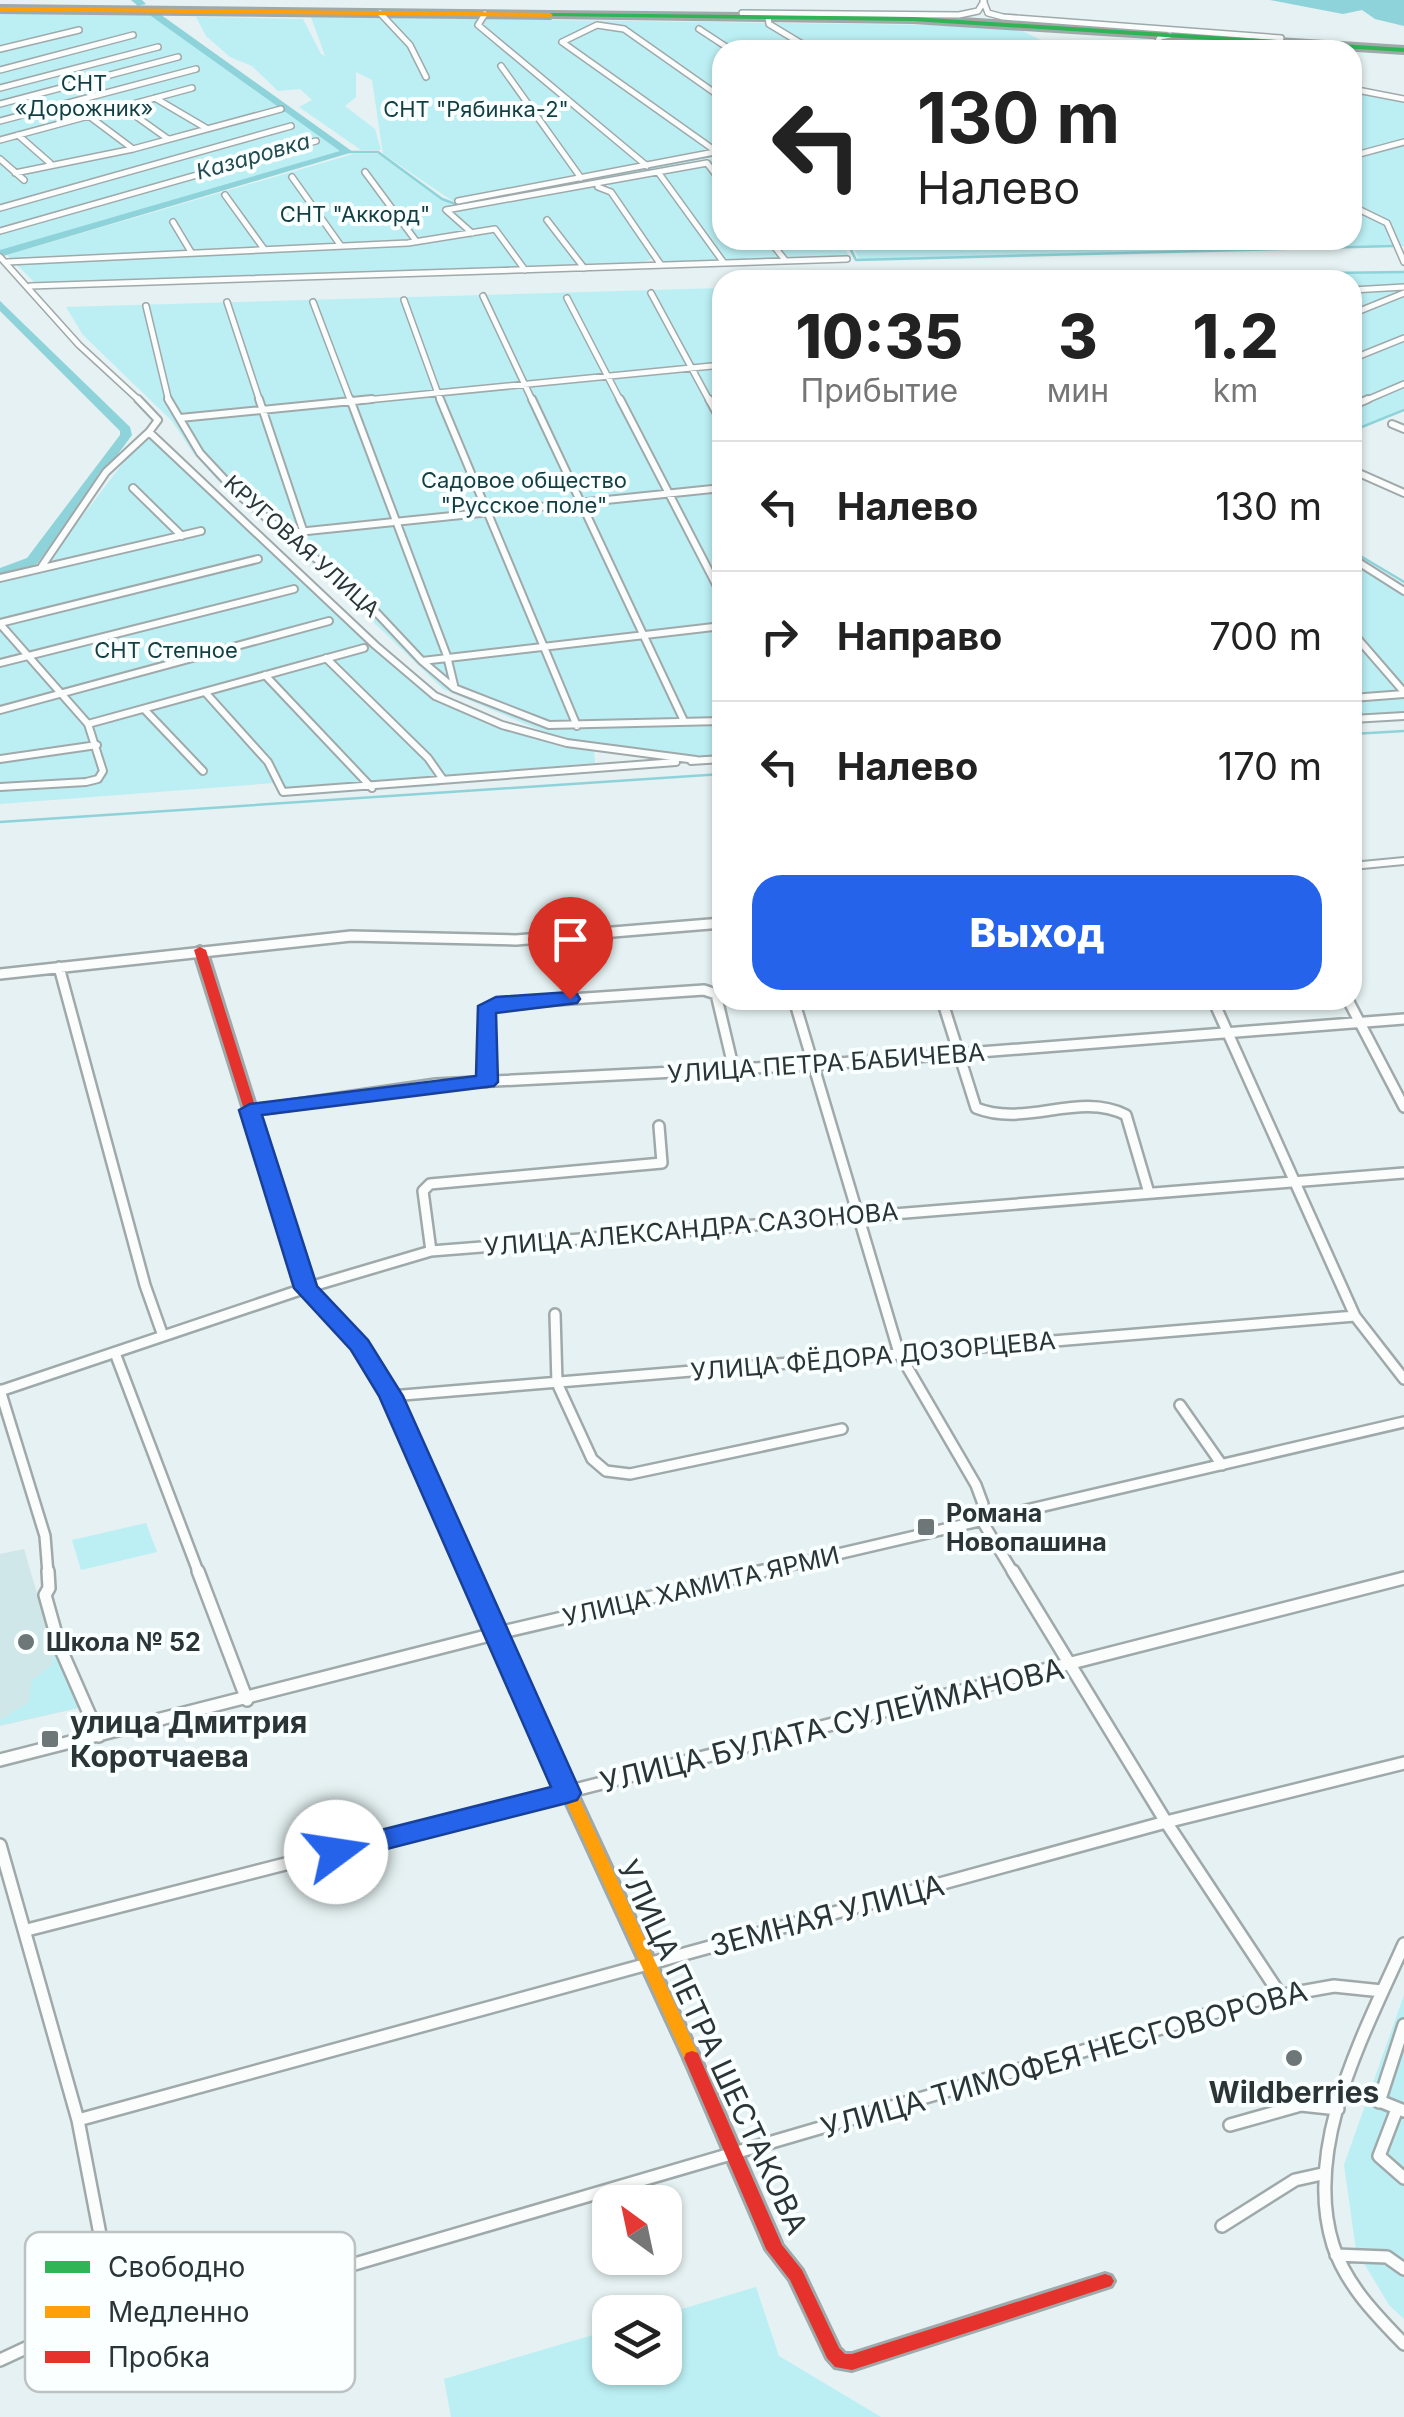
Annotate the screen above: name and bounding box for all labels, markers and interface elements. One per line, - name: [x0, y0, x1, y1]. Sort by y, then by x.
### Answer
- park label: СНТ «Дорожник»: [15, 70, 153, 121]
- text: 130 m: [917, 75, 1120, 160]
- icon: left: [752, 80, 882, 210]
- park label: СНТ "Рябинка-2": [383, 96, 569, 122]
- water label: Казаровка: [193, 127, 313, 185]
- text: Налево: [917, 160, 1080, 215]
- park label: СНТ "Аккорд": [280, 201, 430, 227]
- text: 10:35: [795, 300, 963, 372]
- text: 3: [1058, 300, 1098, 372]
- text: 1.2: [1193, 300, 1279, 372]
- text: Прибытие: [800, 371, 958, 410]
- text: мин: [1047, 371, 1109, 410]
- text: km: [1213, 371, 1258, 410]
- park label: Садовое общество "Русское поле": [421, 467, 627, 518]
- street label: КРУГОВАЯ УЛИЦА: [219, 470, 385, 622]
- icon: left: [752, 479, 807, 534]
- text: Налево: [837, 483, 978, 529]
- text: 130 m: [1215, 483, 1322, 529]
- icon: right: [752, 609, 807, 664]
- text: Направо: [837, 613, 1002, 659]
- text: 700 m: [1209, 613, 1322, 659]
- park label: СНТ Степное: [94, 637, 238, 663]
- icon: left: [752, 739, 807, 794]
- text: Налево: [837, 743, 978, 789]
- text: 170 m: [1218, 743, 1322, 789]
- button: Выход: [752, 875, 1322, 990]
- pin: [528, 897, 613, 1000]
- icon: arrive: [543, 912, 598, 967]
- street label: УЛИЦА ПЕТРА БАБИЧЕВА: [666, 1037, 986, 1089]
- street label: УЛИЦА АЛЕКСАНДРА САЗОНОВА: [483, 1196, 899, 1262]
- street label: УЛИЦА ФЁДОРА ДОЗОРЦЕВА: [689, 1325, 1057, 1387]
- place label: Романа Новопашина: [946, 1498, 1107, 1557]
- marker: Романа Новопашина: [915, 1516, 937, 1538]
- street label: УЛИЦА ХАМИТА ЯРМИ: [560, 1540, 842, 1632]
- place label: Школа № 52: [46, 1627, 201, 1657]
- marker: Школа № 52: [15, 1631, 37, 1653]
- street label: УЛИЦА БУЛАТА СУЛЕЙМАНОВА: [596, 1650, 1068, 1800]
- place label: улица Дмитрия Коротчаева: [70, 1704, 307, 1774]
- marker: улица Дмитрия Коротчаева: [39, 1728, 61, 1750]
- position arrow: [284, 1800, 388, 1904]
- street label: УЛИЦА ПЕТРА ШЕСТАКОВА: [610, 1854, 816, 2240]
- street label: ЗЕМНАЯ УЛИЦА: [706, 1866, 948, 1964]
- street label: УЛИЦА ТИМОФЕЯ НЕСГОВОРОВА: [817, 1972, 1311, 2146]
- marker: Wildberries: [1283, 2047, 1305, 2069]
- place label: Wildberries: [1209, 2074, 1379, 2110]
- north arrow: [592, 2185, 682, 2275]
- map controls: [592, 2185, 682, 2385]
- legend: [25, 2232, 355, 2392]
- text: Свободно: [108, 2250, 245, 2284]
- text: Медленно: [108, 2295, 250, 2329]
- button: layers: [592, 2295, 682, 2385]
- text: Пробка: [108, 2340, 210, 2374]

